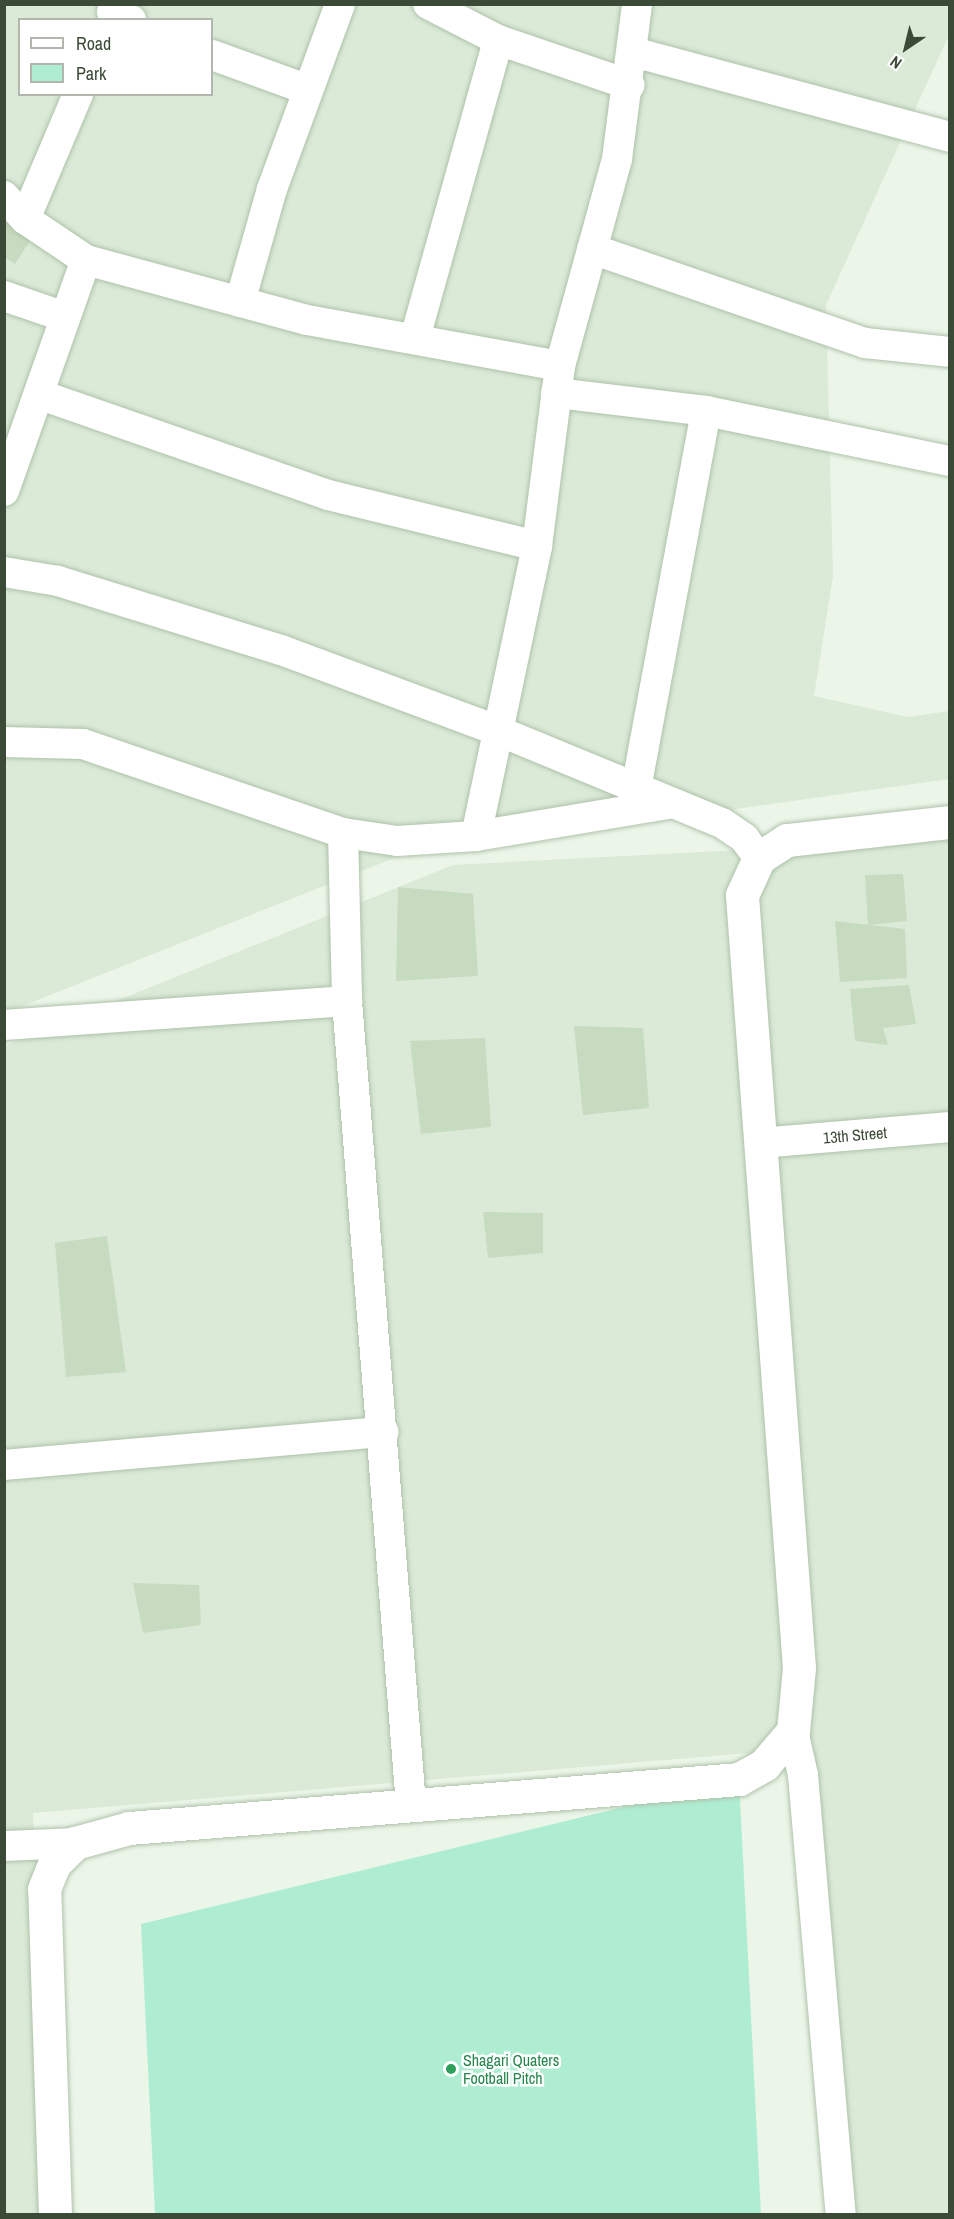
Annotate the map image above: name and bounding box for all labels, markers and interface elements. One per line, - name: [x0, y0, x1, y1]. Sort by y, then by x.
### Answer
- legend: [18, 18, 213, 96]
- north arrow: [876, 18, 936, 78]
- text: Road: [76, 31, 111, 56]
- text: N: [885, 51, 906, 74]
- text: Park: [76, 61, 106, 86]
- street label: 13th Street: [822, 1123, 888, 1147]
- place label: Shagari Quaters Football Pitch: [463, 2050, 559, 2088]
- marker: Shagari Quaters Football Pitch: [444, 2062, 458, 2076]

